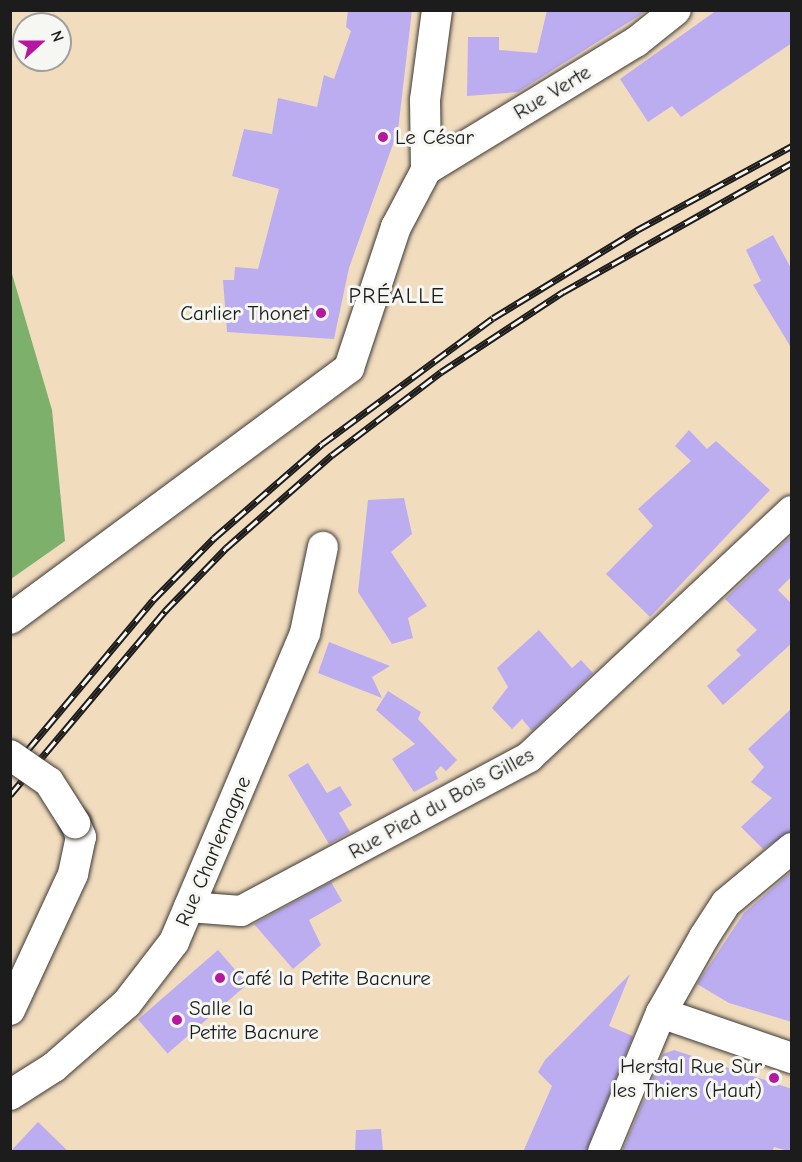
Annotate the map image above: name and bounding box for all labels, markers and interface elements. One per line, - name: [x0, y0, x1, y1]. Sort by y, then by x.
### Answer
- north arrow: [12, 12, 72, 72]
- text: N: [47, 28, 67, 44]
- street label: Rue Verte: [509, 59, 595, 125]
- place label: Le César: [395, 124, 474, 150]
- marker: Le César: [376, 130, 390, 144]
- district label: PRÉALLE: [348, 284, 446, 310]
- place label: Carlier Thonet: [180, 300, 309, 326]
- marker: Carlier Thonet: [314, 306, 328, 320]
- street label: Rue Pied du Bois Gilles: [344, 742, 538, 864]
- street label: Rue Charlemagne: [170, 772, 256, 930]
- place label: Café la Petite Bacnure: [232, 965, 431, 991]
- marker: Café la Petite Bacnure: [213, 971, 227, 985]
- place label: Salle la Petite Bacnure: [189, 995, 319, 1045]
- marker: Salle la Petite Bacnure: [170, 1013, 184, 1027]
- place label: Herstal Rue Sur les Thiers (Haut): [612, 1053, 762, 1103]
- marker: Herstal Rue Sur les Thiers (Haut): [767, 1071, 781, 1085]

